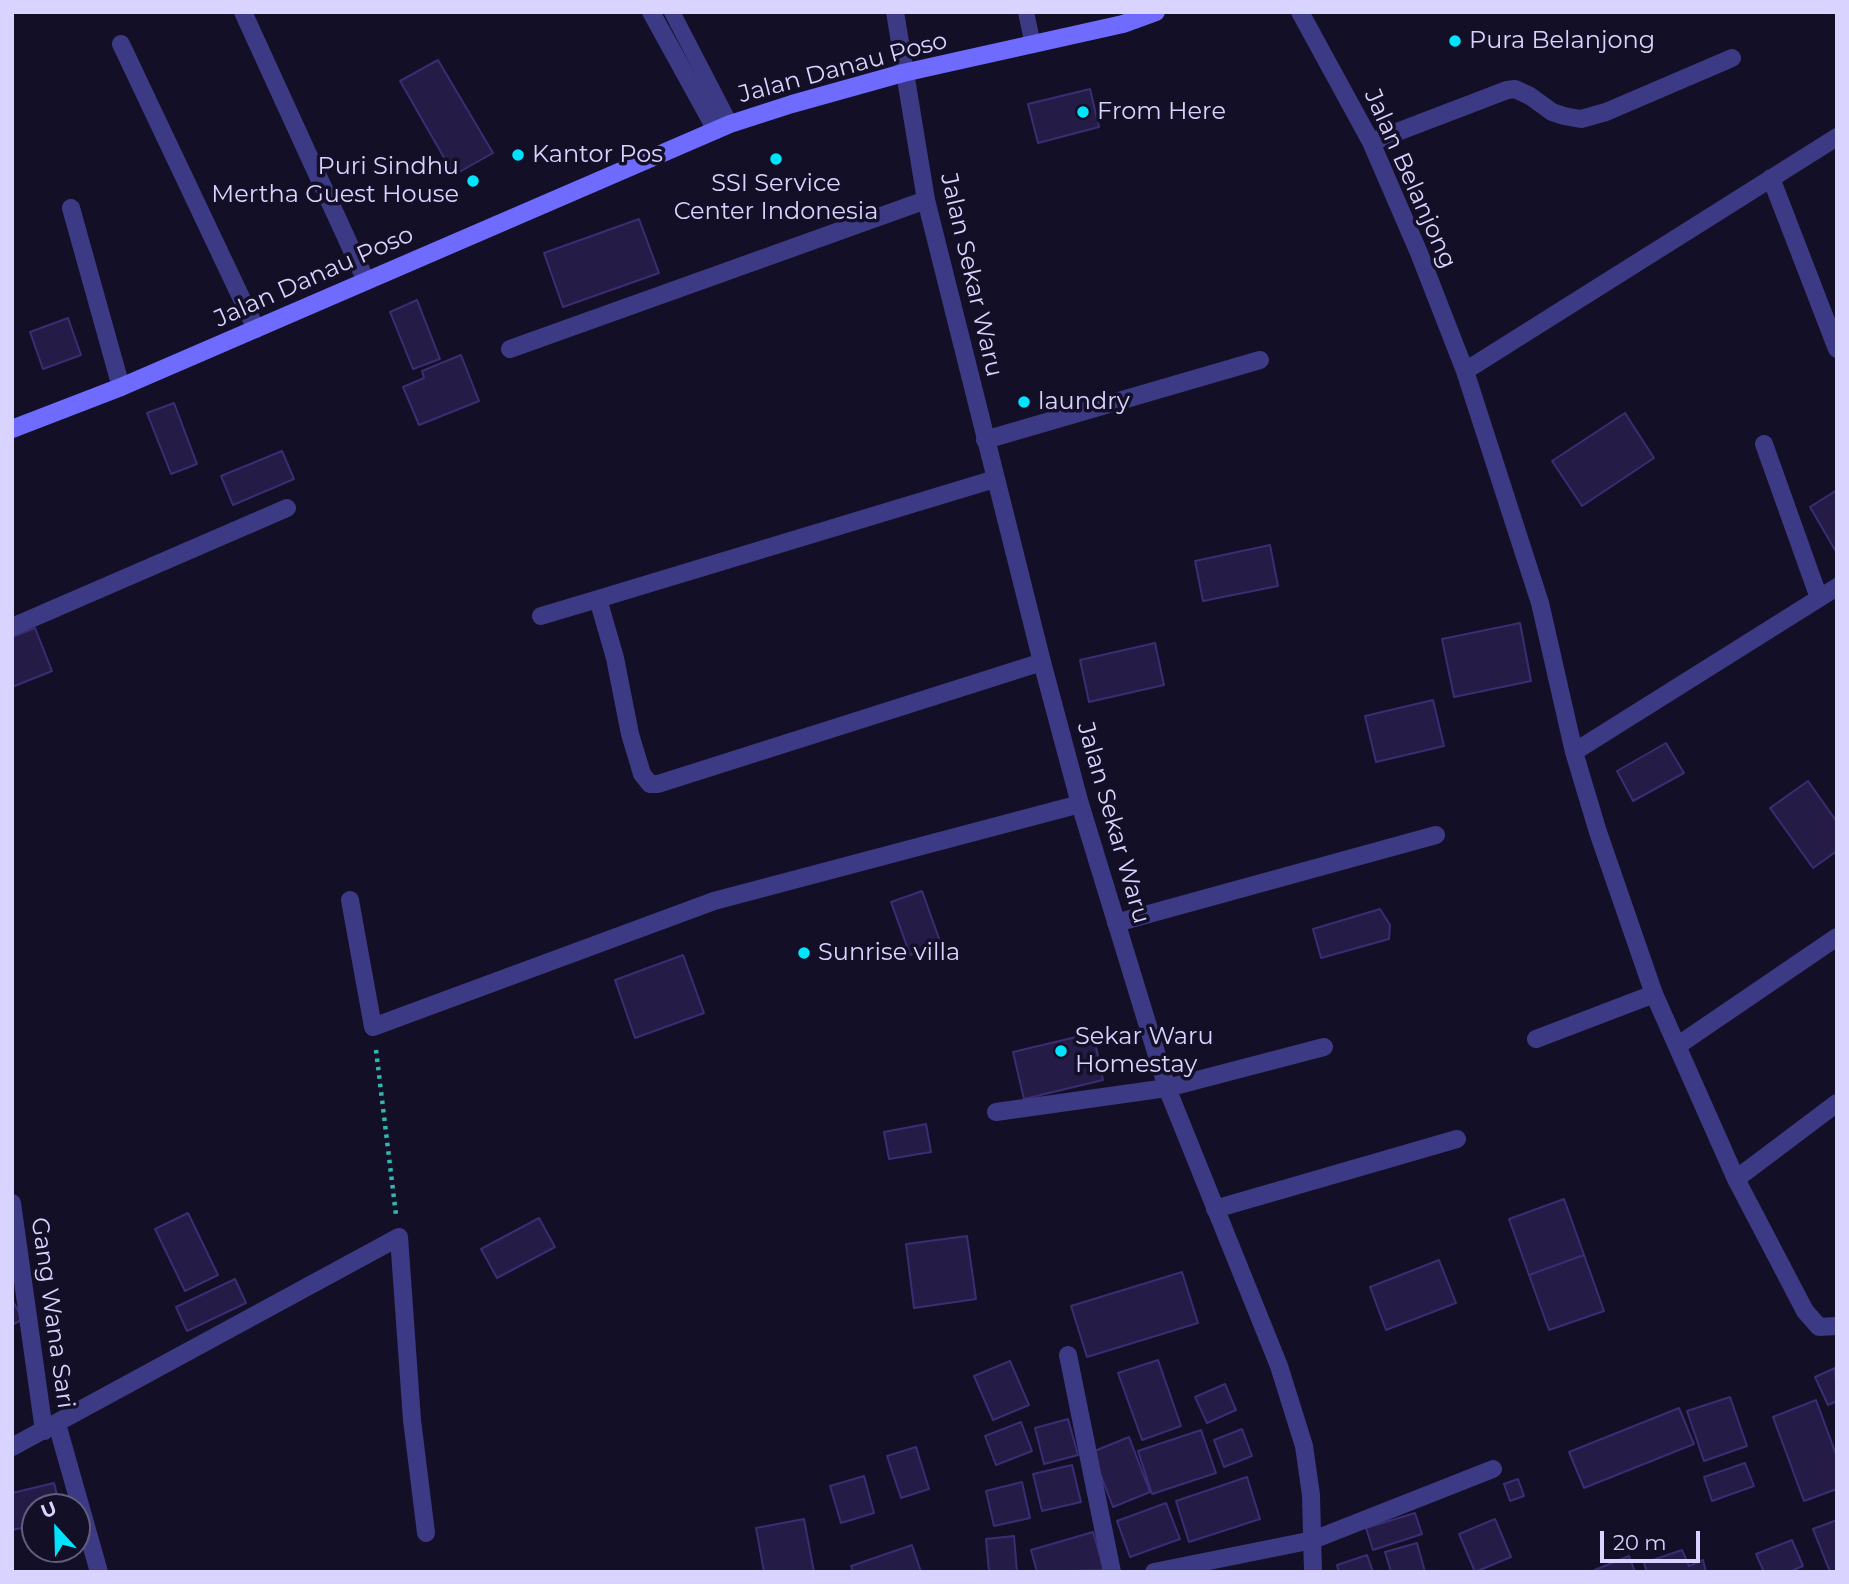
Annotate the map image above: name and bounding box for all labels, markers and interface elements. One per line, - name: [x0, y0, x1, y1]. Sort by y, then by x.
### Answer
- street label: Jalan Danau Poso: [736, 26, 950, 110]
- place label: Pura Belanjong: [1469, 27, 1655, 55]
- marker: Pura Belanjong: [1447, 33, 1463, 49]
- street label: Jalan Belanjong: [1358, 85, 1462, 273]
- place label: From Here: [1097, 98, 1226, 126]
- marker: From Here: [1075, 104, 1091, 120]
- place label: Kantor Pos: [532, 141, 663, 169]
- marker: Kantor Pos: [510, 147, 526, 163]
- marker: SSI Service Center Indonesia: [768, 151, 784, 167]
- place label: Puri Sindhu Mertha Guest House: [211, 153, 459, 209]
- place label: SSI Service Center Indonesia: [674, 170, 878, 226]
- street label: Jalan Sekar Waru: [934, 170, 1008, 380]
- marker: Puri Sindhu Mertha Guest House: [465, 173, 481, 189]
- street label: Jalan Danau Poso: [210, 220, 418, 334]
- place label: laundry: [1038, 388, 1130, 416]
- marker: laundry: [1016, 394, 1032, 410]
- street label: Jalan Sekar Waru: [1070, 719, 1156, 927]
- place label: Sunrise villa: [818, 939, 960, 967]
- marker: Sunrise villa: [796, 945, 812, 961]
- place label: Sekar Waru Homestay: [1075, 1023, 1214, 1079]
- marker: Sekar Waru Homestay: [1053, 1043, 1069, 1059]
- street label: Gang Wana Sari: [24, 1216, 80, 1410]
- north arrow: [21, 1493, 91, 1563]
- text: U: [37, 1496, 60, 1523]
- scale bar: [1604, 1518, 1704, 1562]
- text: 20 m: [1613, 1530, 1667, 1555]

